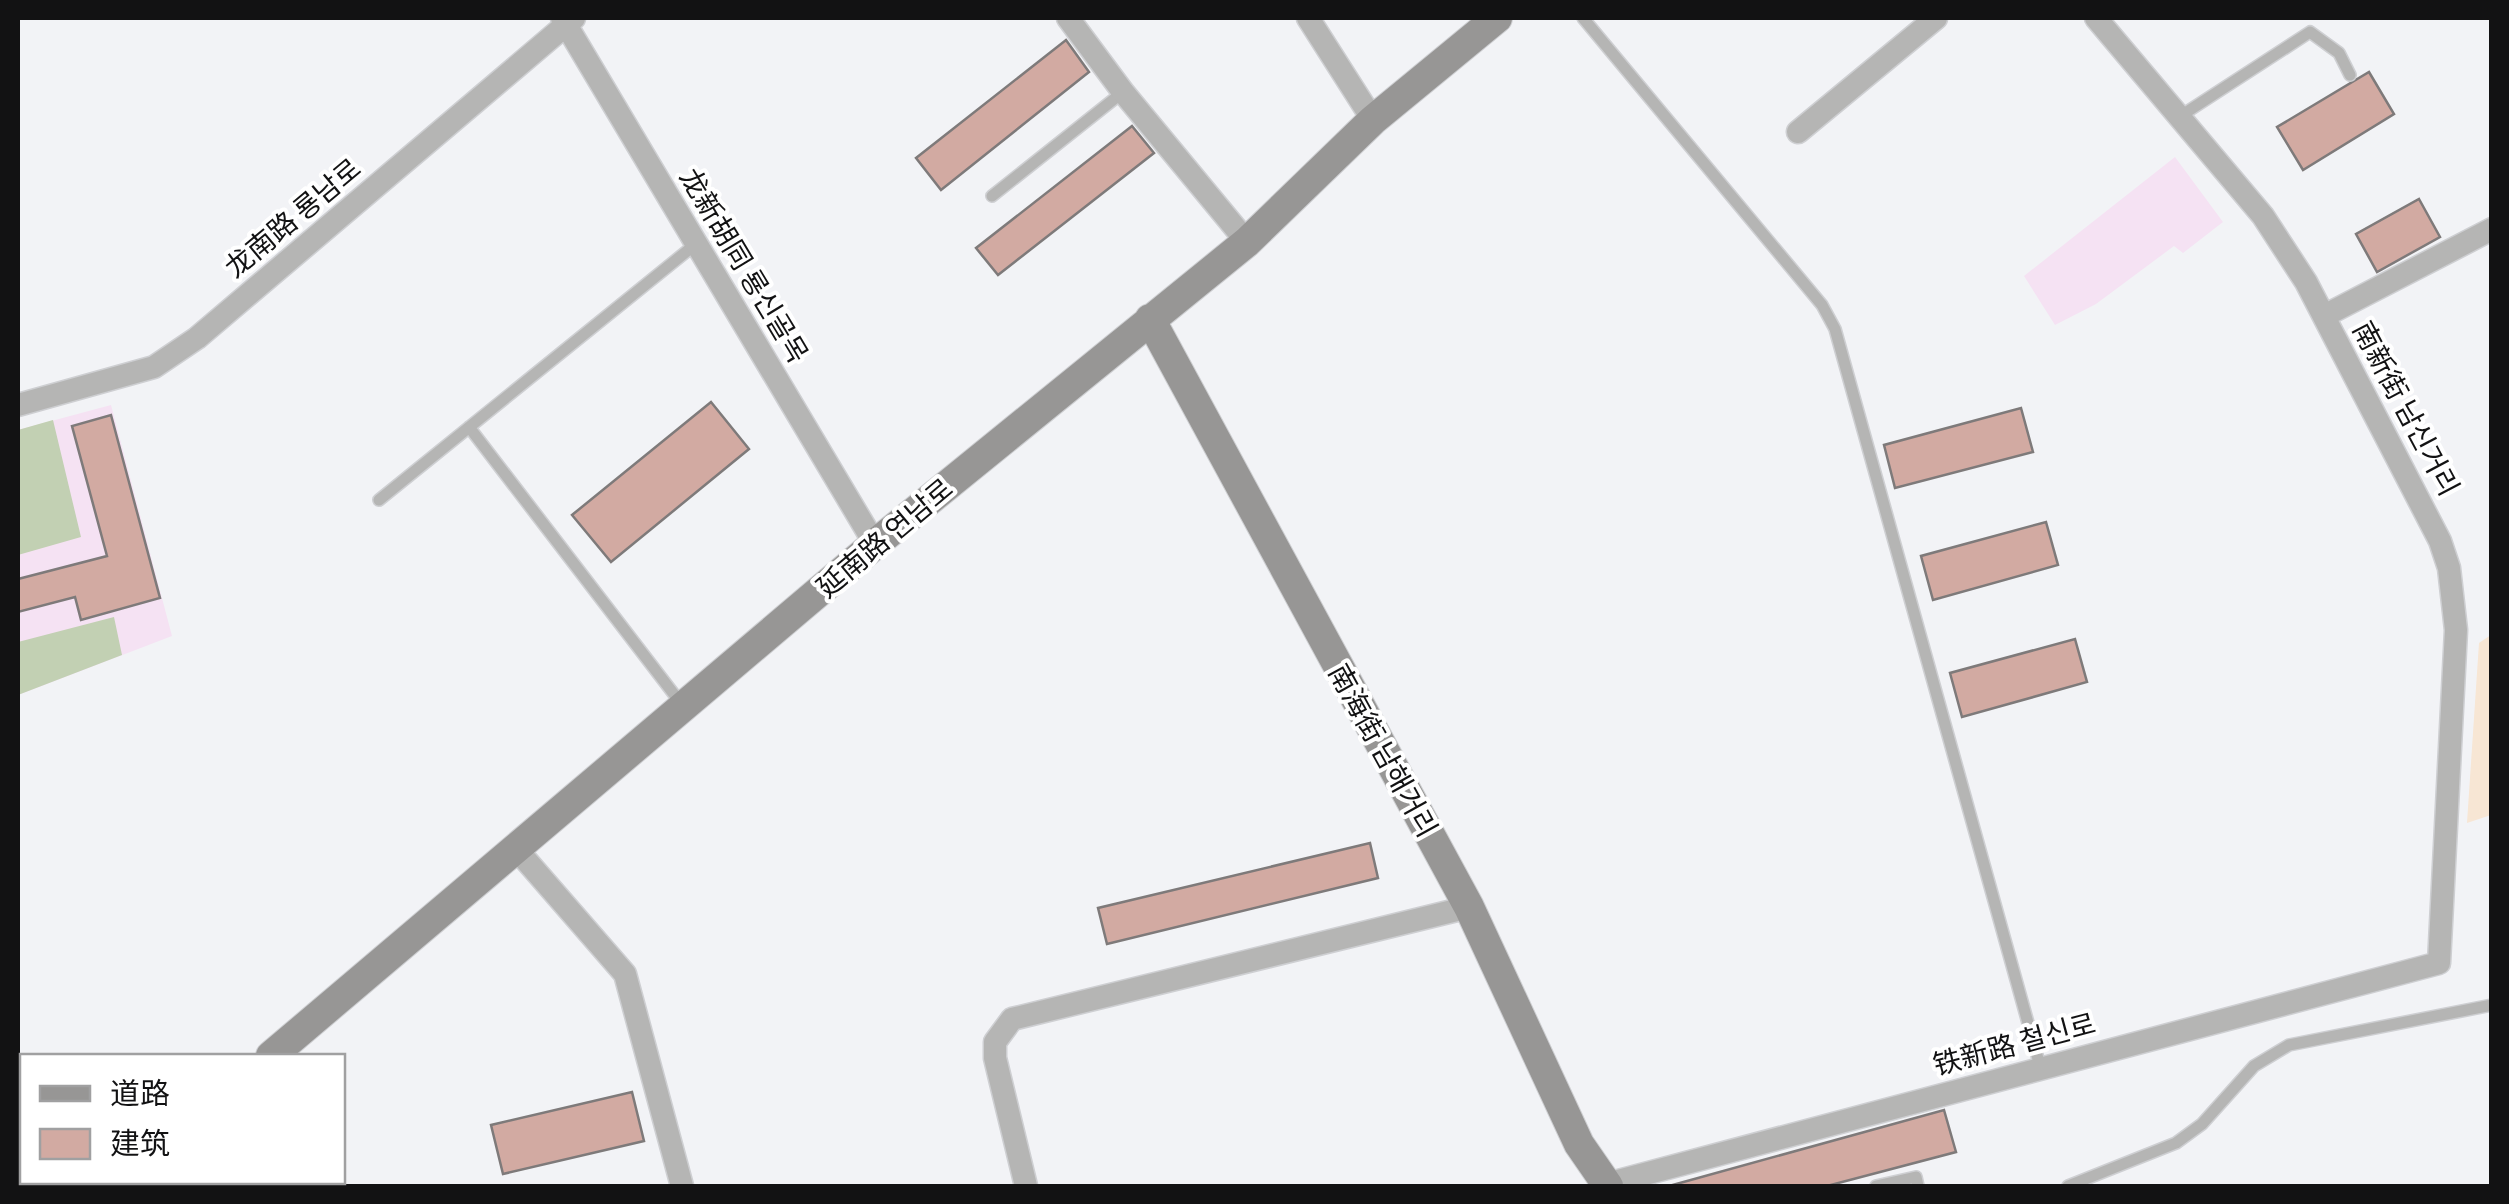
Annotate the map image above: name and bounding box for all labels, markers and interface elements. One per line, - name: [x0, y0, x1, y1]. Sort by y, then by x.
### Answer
- street label: 龙南路 룡남로: [217, 150, 367, 284]
- street label: 龙新胡同 룡신골목: [674, 162, 816, 368]
- street label: 南新街 남신거리: [2347, 315, 2467, 501]
- street label: 延南路 연남로: [809, 470, 959, 604]
- street label: 南海街 남해거리: [1322, 658, 1446, 842]
- street label: 铁新路 철신로: [1929, 1005, 2099, 1081]
- legend: [20, 1054, 345, 1184]
- text: 道路: [110, 1074, 170, 1110]
- text: 建筑: [110, 1124, 170, 1160]

